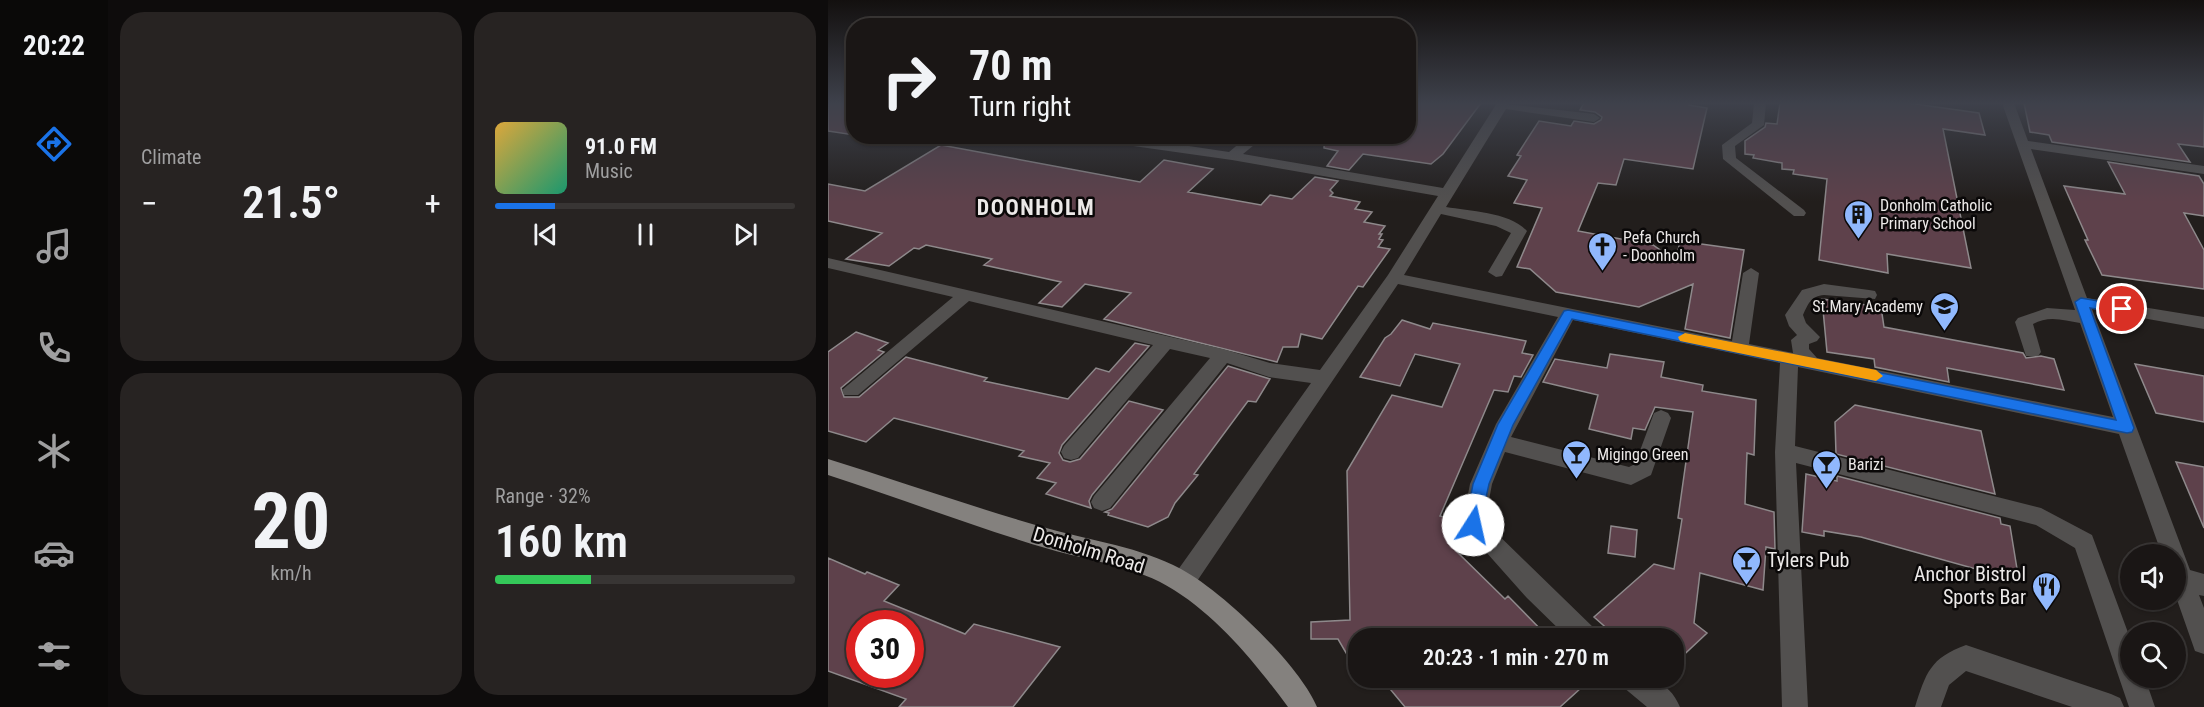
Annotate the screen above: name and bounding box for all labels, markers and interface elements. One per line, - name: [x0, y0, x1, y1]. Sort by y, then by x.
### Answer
- text: 20:22: [23, 30, 85, 62]
- text: 70 m: [969, 41, 1052, 90]
- icon: right: [870, 42, 948, 120]
- text: Turn right: [969, 91, 1071, 123]
- icon: directions: [33, 123, 75, 165]
- text: 91.0 FM: [585, 134, 657, 159]
- text: Climate: [141, 145, 201, 169]
- text: Music: [585, 159, 633, 183]
- text: 21.5°: [242, 176, 340, 229]
- text: −: [141, 184, 158, 223]
- text: +: [425, 184, 441, 223]
- district label: DOONHOLM: [977, 195, 1095, 220]
- place label: Donholm Catholic Primary School: [1880, 196, 1992, 233]
- building icon: Donholm Catholic Primary School: [1843, 198, 1875, 240]
- icon: previous: [529, 218, 562, 251]
- icon: pause: [629, 218, 662, 251]
- icon: next: [729, 218, 762, 251]
- icon: music: [33, 225, 75, 267]
- place label: Pefa Church - Doonholm: [1623, 228, 1700, 265]
- church icon: Pefa Church - Doonholm: [1586, 230, 1618, 272]
- pin: [2096, 283, 2147, 334]
- school or university icon: St.Mary Academy: [1928, 290, 1960, 332]
- icon: arrive: [2105, 292, 2138, 325]
- place label: St.Mary Academy: [1812, 297, 1923, 316]
- icon: phone: [33, 327, 75, 369]
- icon: climate: [33, 430, 75, 472]
- bar icon: Migingo Green: [1560, 438, 1592, 480]
- place label: Migingo Green: [1597, 445, 1689, 464]
- bar icon: Barizi: [1811, 448, 1843, 490]
- place label: Barizi: [1848, 455, 1884, 474]
- text: 20: [252, 476, 330, 567]
- text: Range · 32%: [495, 484, 591, 508]
- position arrow: [1441, 493, 1505, 557]
- text: 160 km: [495, 515, 628, 568]
- street label: Donholm Road: [1030, 522, 1148, 578]
- icon: car: [33, 532, 75, 574]
- bar icon: Tylers Pub: [1730, 544, 1762, 586]
- map controls: [2120, 544, 2186, 688]
- button: sound: [2120, 544, 2186, 610]
- place label: Tylers Pub: [1767, 548, 1849, 572]
- text: km/h: [270, 561, 312, 585]
- place label: Anchor Bistrol Sports Bar: [1914, 562, 2026, 609]
- restaurant icon: Anchor Bistrol Sports Bar: [2031, 570, 2063, 612]
- speed limit sign: 30: [846, 610, 924, 688]
- button: search: [2120, 622, 2186, 688]
- icon: filters: [33, 635, 75, 677]
- text: 20:23 · 1 min · 270 m: [1423, 645, 1609, 670]

